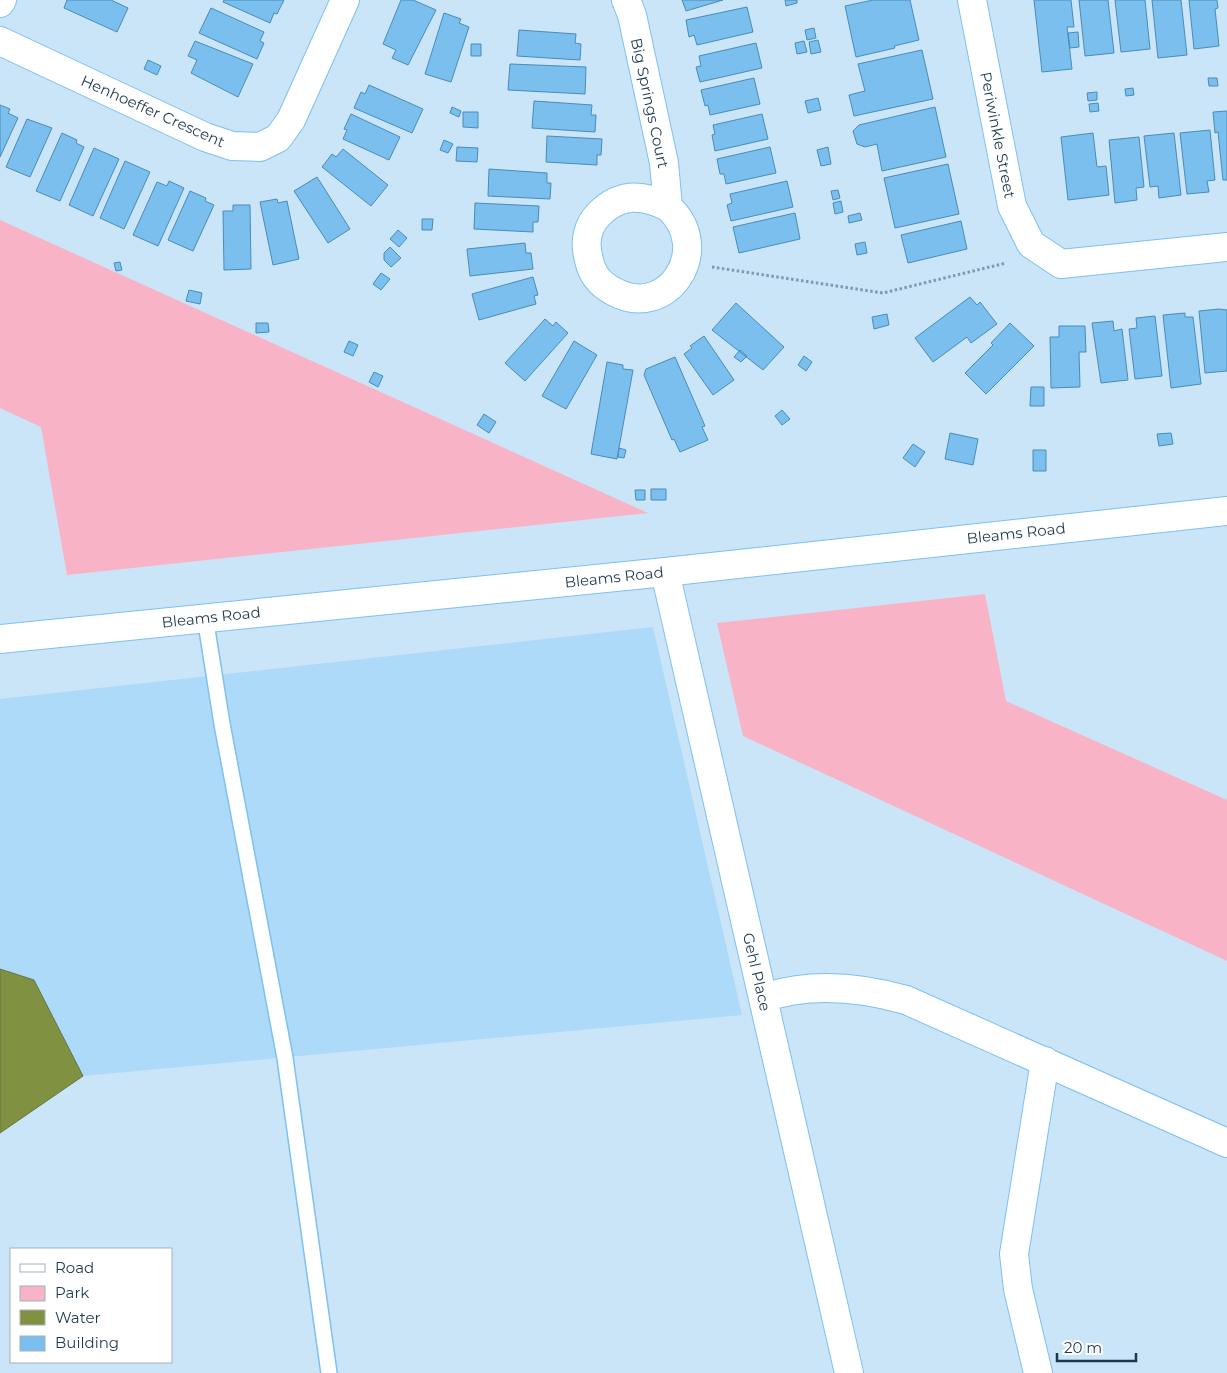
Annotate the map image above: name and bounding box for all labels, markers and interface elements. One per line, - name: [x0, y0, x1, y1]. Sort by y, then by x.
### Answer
- street label: Big Springs Court: [627, 36, 673, 170]
- street label: Periwinkle Street: [976, 70, 1020, 200]
- street label: Henhoeffer Crescent: [78, 71, 228, 151]
- street label: Bleams Road: [966, 518, 1066, 548]
- street label: Bleams Road: [564, 562, 664, 592]
- street label: Bleams Road: [161, 602, 261, 632]
- street label: Gehl Place: [739, 931, 775, 1013]
- legend: [10, 1248, 172, 1363]
- text: Road: [55, 1258, 94, 1277]
- text: Park: [55, 1283, 89, 1302]
- text: Water: [55, 1308, 101, 1327]
- scale bar: [1057, 1330, 1136, 1362]
- text: Building: [55, 1333, 119, 1352]
- text: 20 m: [1064, 1338, 1102, 1357]

